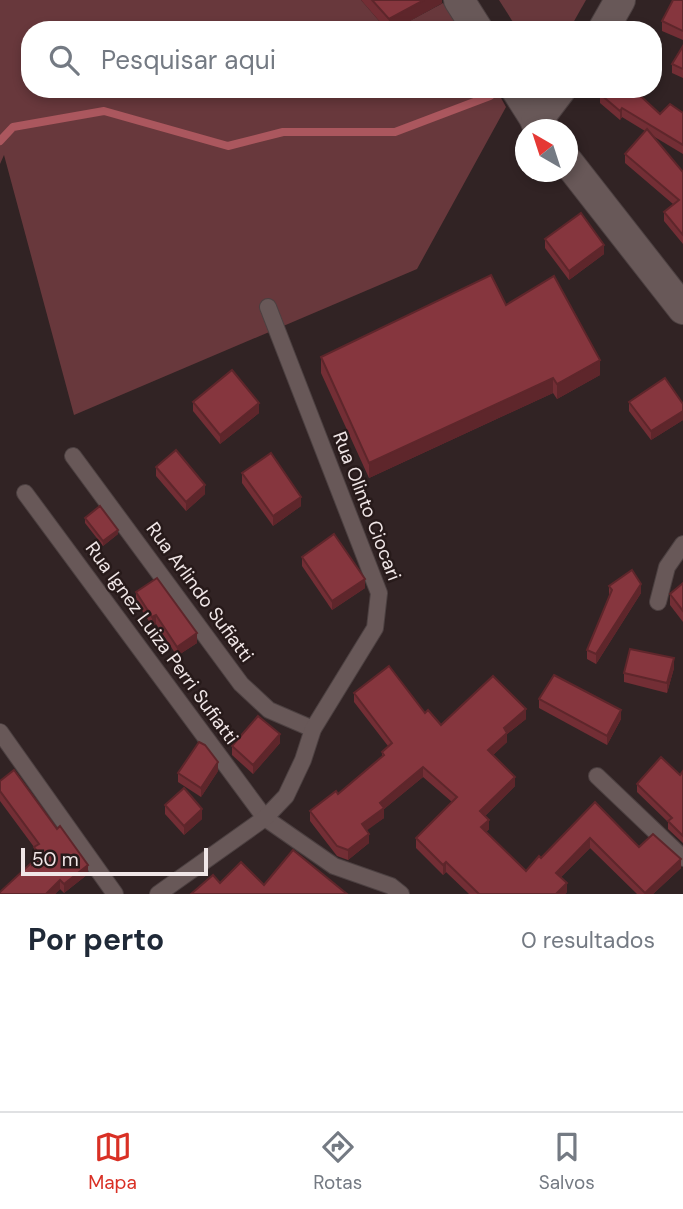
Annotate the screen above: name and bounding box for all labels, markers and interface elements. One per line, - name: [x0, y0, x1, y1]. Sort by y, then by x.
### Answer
- search box: [21, 21, 662, 98]
- icon: search: [45, 41, 83, 79]
- text: Pesquisar aqui: [101, 43, 276, 77]
- north arrow: [515, 119, 578, 182]
- street label: Rua Olinto Ciocari: [327, 428, 407, 584]
- street label: Rua Arlindo Sufiatti: [141, 517, 259, 667]
- street label: Rua Ignez Luiza Perri Sufiatti: [80, 537, 244, 749]
- scale bar: [21, 845, 208, 877]
- text: 50 m: [32, 847, 79, 872]
- text: Por perto: [28, 920, 164, 959]
- text: 0 resultados: [521, 925, 655, 955]
- tab: Mapa: [88, 1128, 137, 1195]
- tab: Rotas: [313, 1128, 362, 1195]
- tab: Salvos: [539, 1128, 595, 1195]

